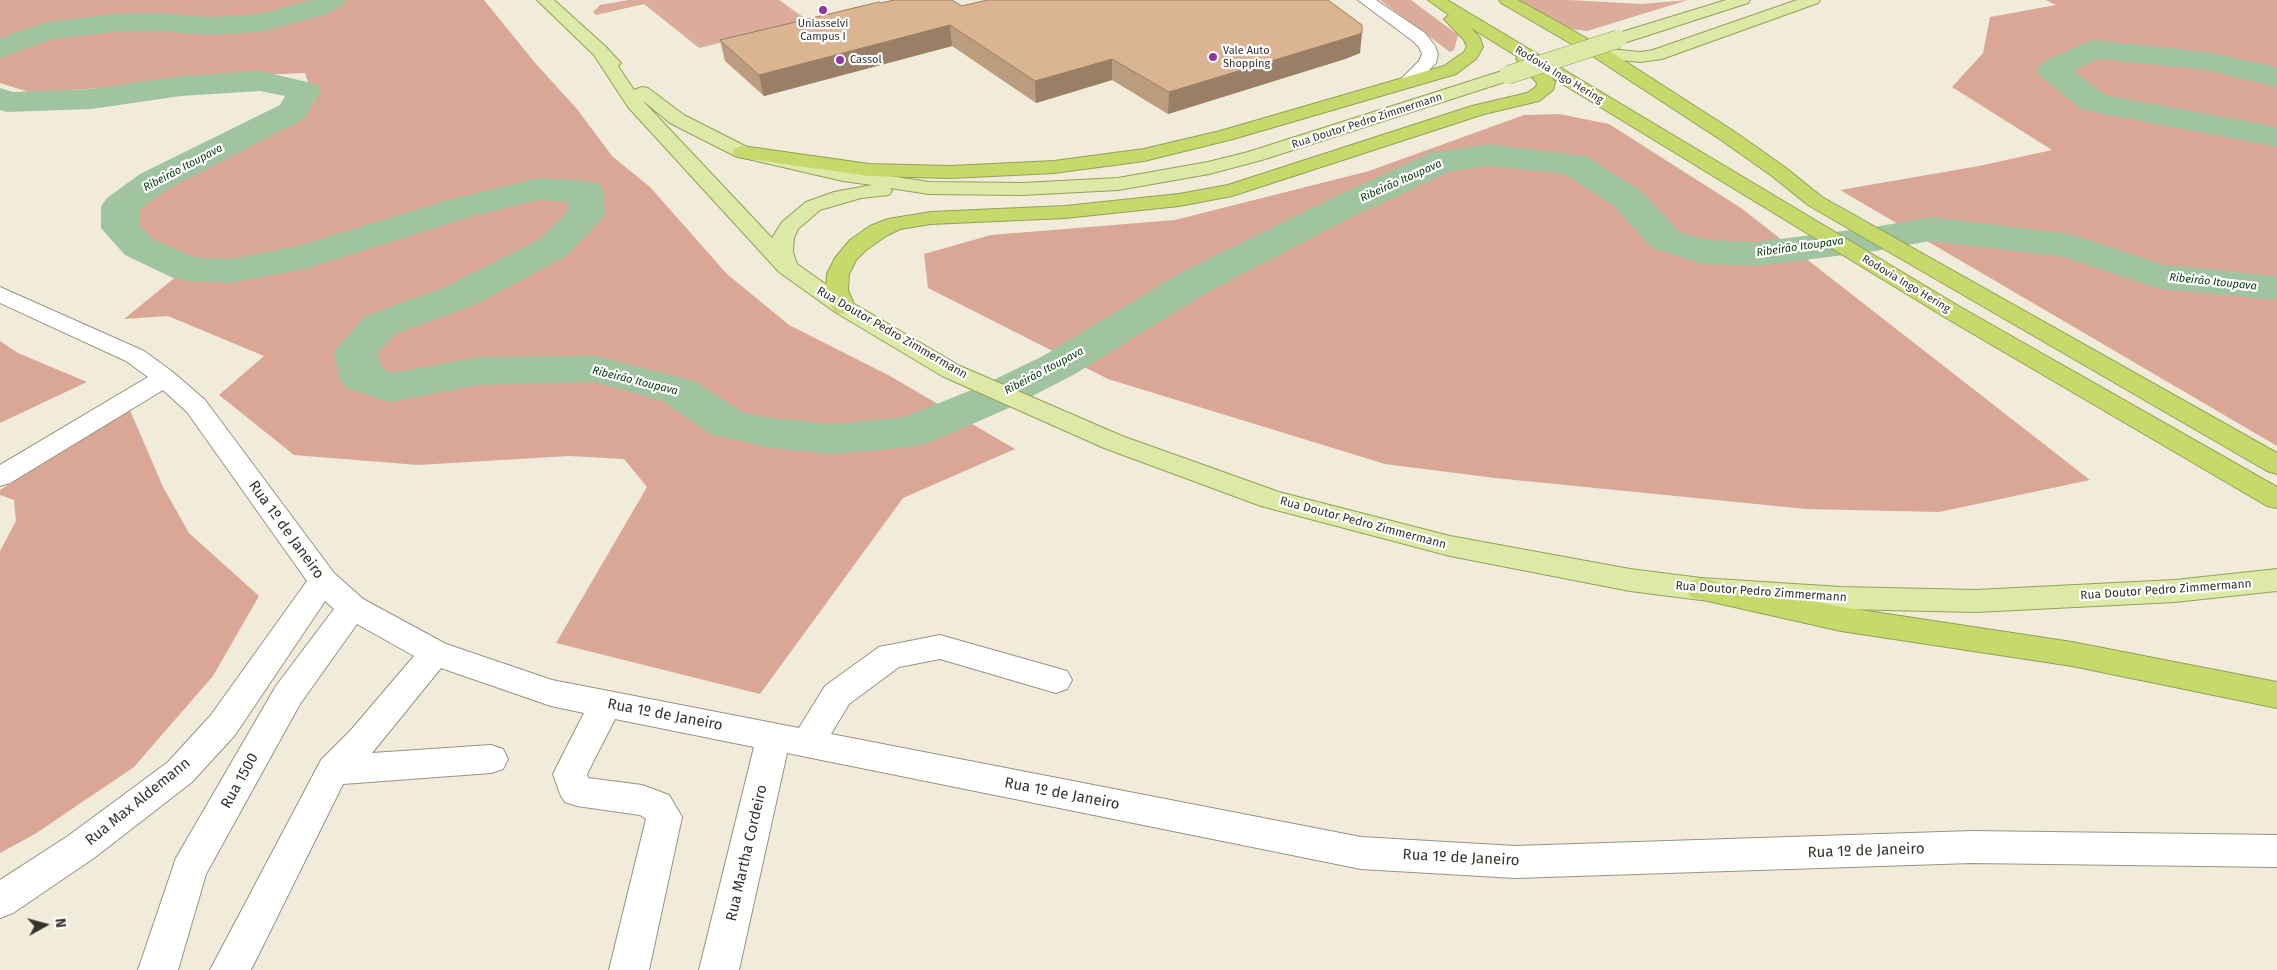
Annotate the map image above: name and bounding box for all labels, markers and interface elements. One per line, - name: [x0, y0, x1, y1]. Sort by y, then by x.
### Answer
- marker: Uniasselvi Campus I: [817, 4, 829, 16]
- place label: Uniasselvi Campus I: [798, 17, 848, 43]
- street label: Rodovia Ingo Hering: [1512, 43, 1606, 107]
- place label: Vale Auto Shopping: [1223, 44, 1270, 70]
- marker: Vale Auto Shopping: [1207, 51, 1219, 63]
- place label: Cassol: [850, 53, 882, 67]
- marker: Cassol: [834, 54, 846, 66]
- street label: Rua Doutor Pedro Zimmermann: [1290, 90, 1444, 152]
- water label: Ribeirão Itoupava: [141, 142, 225, 194]
- water label: Ribeirão Itoupava: [1358, 157, 1444, 205]
- water label: Ribeirão Itoupava: [1756, 234, 1844, 260]
- street label: Rodovia Ingo Hering: [1859, 252, 1953, 316]
- water label: Ribeirão Itoupava: [2169, 271, 2257, 293]
- street label: Rua Doutor Pedro Zimmermann: [814, 284, 970, 382]
- water label: Ribeirão Itoupava: [1002, 345, 1086, 397]
- water label: Ribeirão Itoupava: [591, 364, 679, 398]
- street label: Rua 1º de Janeiro: [244, 477, 328, 583]
- street label: Rua Doutor Pedro Zimmermann: [1278, 494, 1448, 552]
- street label: Rua Doutor Pedro Zimmermann: [2080, 577, 2252, 603]
- street label: Rua Doutor Pedro Zimmermann: [1675, 579, 1847, 605]
- street label: Rua 1º de Janeiro: [606, 695, 724, 735]
- street label: Rua 1500: [217, 750, 263, 812]
- street label: Rua Max Aldemann: [82, 754, 194, 850]
- street label: Rua 1º de Janeiro: [1003, 774, 1121, 814]
- street label: Rua Martha Cordeiro: [723, 783, 771, 923]
- street label: Rua 1º de Janeiro: [1807, 840, 1925, 862]
- street label: Rua 1º de Janeiro: [1402, 846, 1520, 870]
- north arrow: [20, 900, 70, 950]
- text: N: [51, 917, 69, 929]

